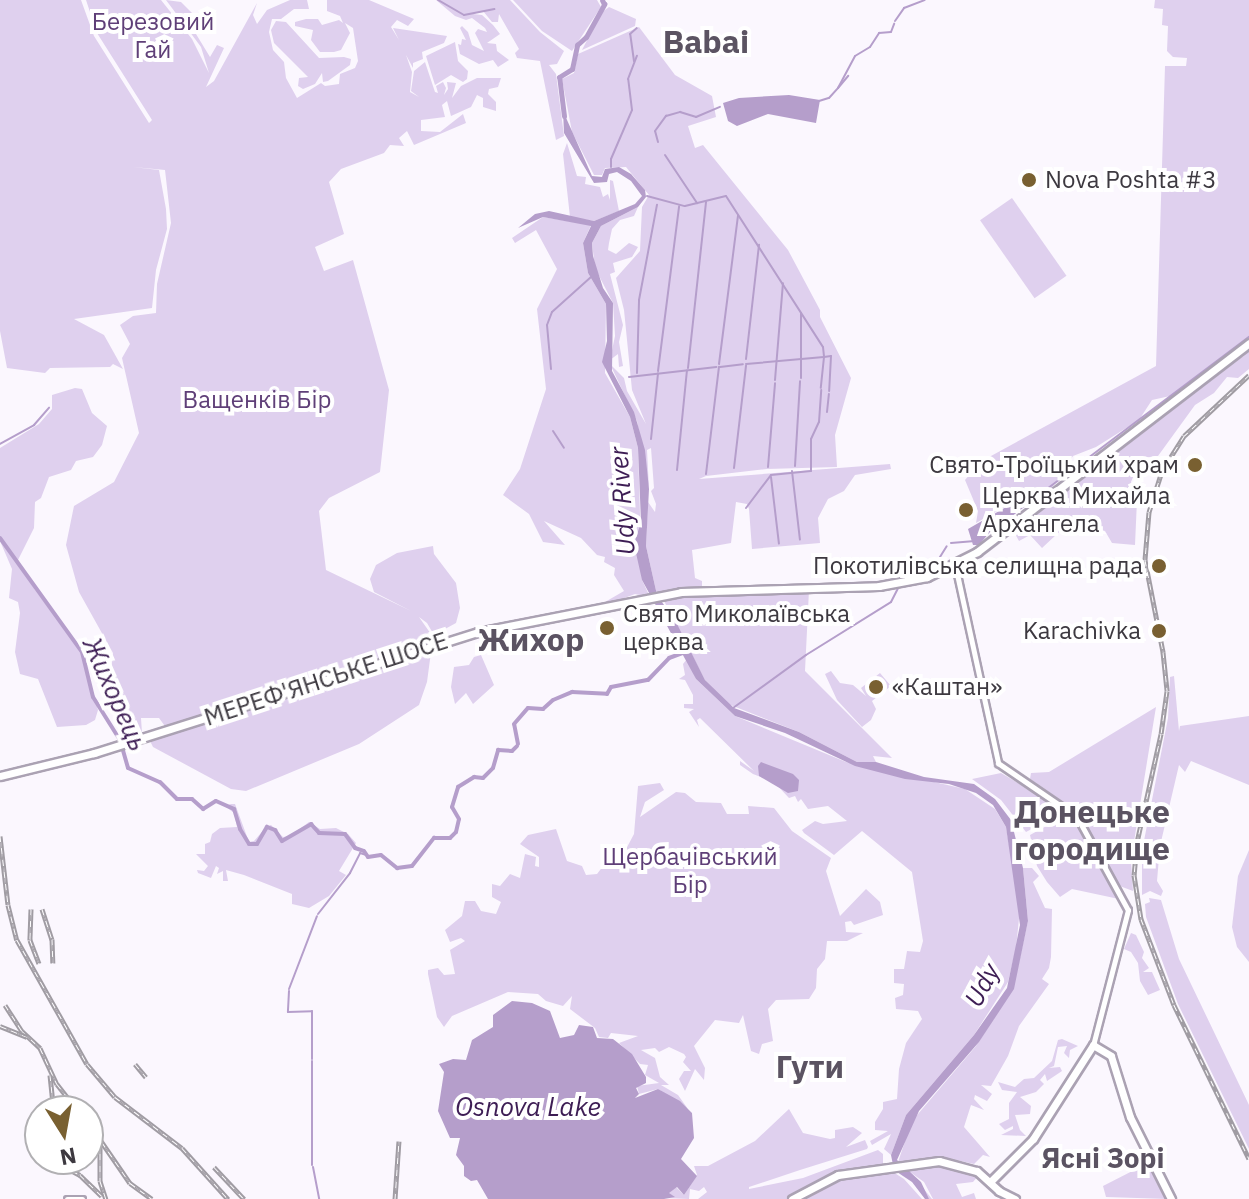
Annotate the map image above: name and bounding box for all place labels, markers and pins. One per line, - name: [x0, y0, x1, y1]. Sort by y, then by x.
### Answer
- place label: Nova Poshta #3: [1045, 166, 1217, 194]
- marker: Nova Poshta #3: [1020, 171, 1038, 189]
- place label: Свято-Троїцький храм: [929, 451, 1179, 479]
- marker: Свято-Троїцький храм: [1186, 456, 1204, 474]
- place label: Церква Михайла Архангела: [982, 482, 1170, 538]
- marker: Церква Михайла Архангела: [957, 501, 975, 519]
- place label: Покотилівська селищна рада: [813, 552, 1143, 580]
- marker: Покотилівська селищна рада: [1150, 557, 1168, 575]
- place label: Свято Миколаївська церква: [623, 600, 850, 656]
- place label: Karachivka: [1023, 617, 1141, 645]
- marker: Свято Миколаївська церква: [598, 619, 616, 637]
- marker: Karachivka: [1148, 620, 1170, 642]
- place label: «Каштан»: [892, 673, 1002, 701]
- marker: «Каштан»: [867, 678, 885, 696]

